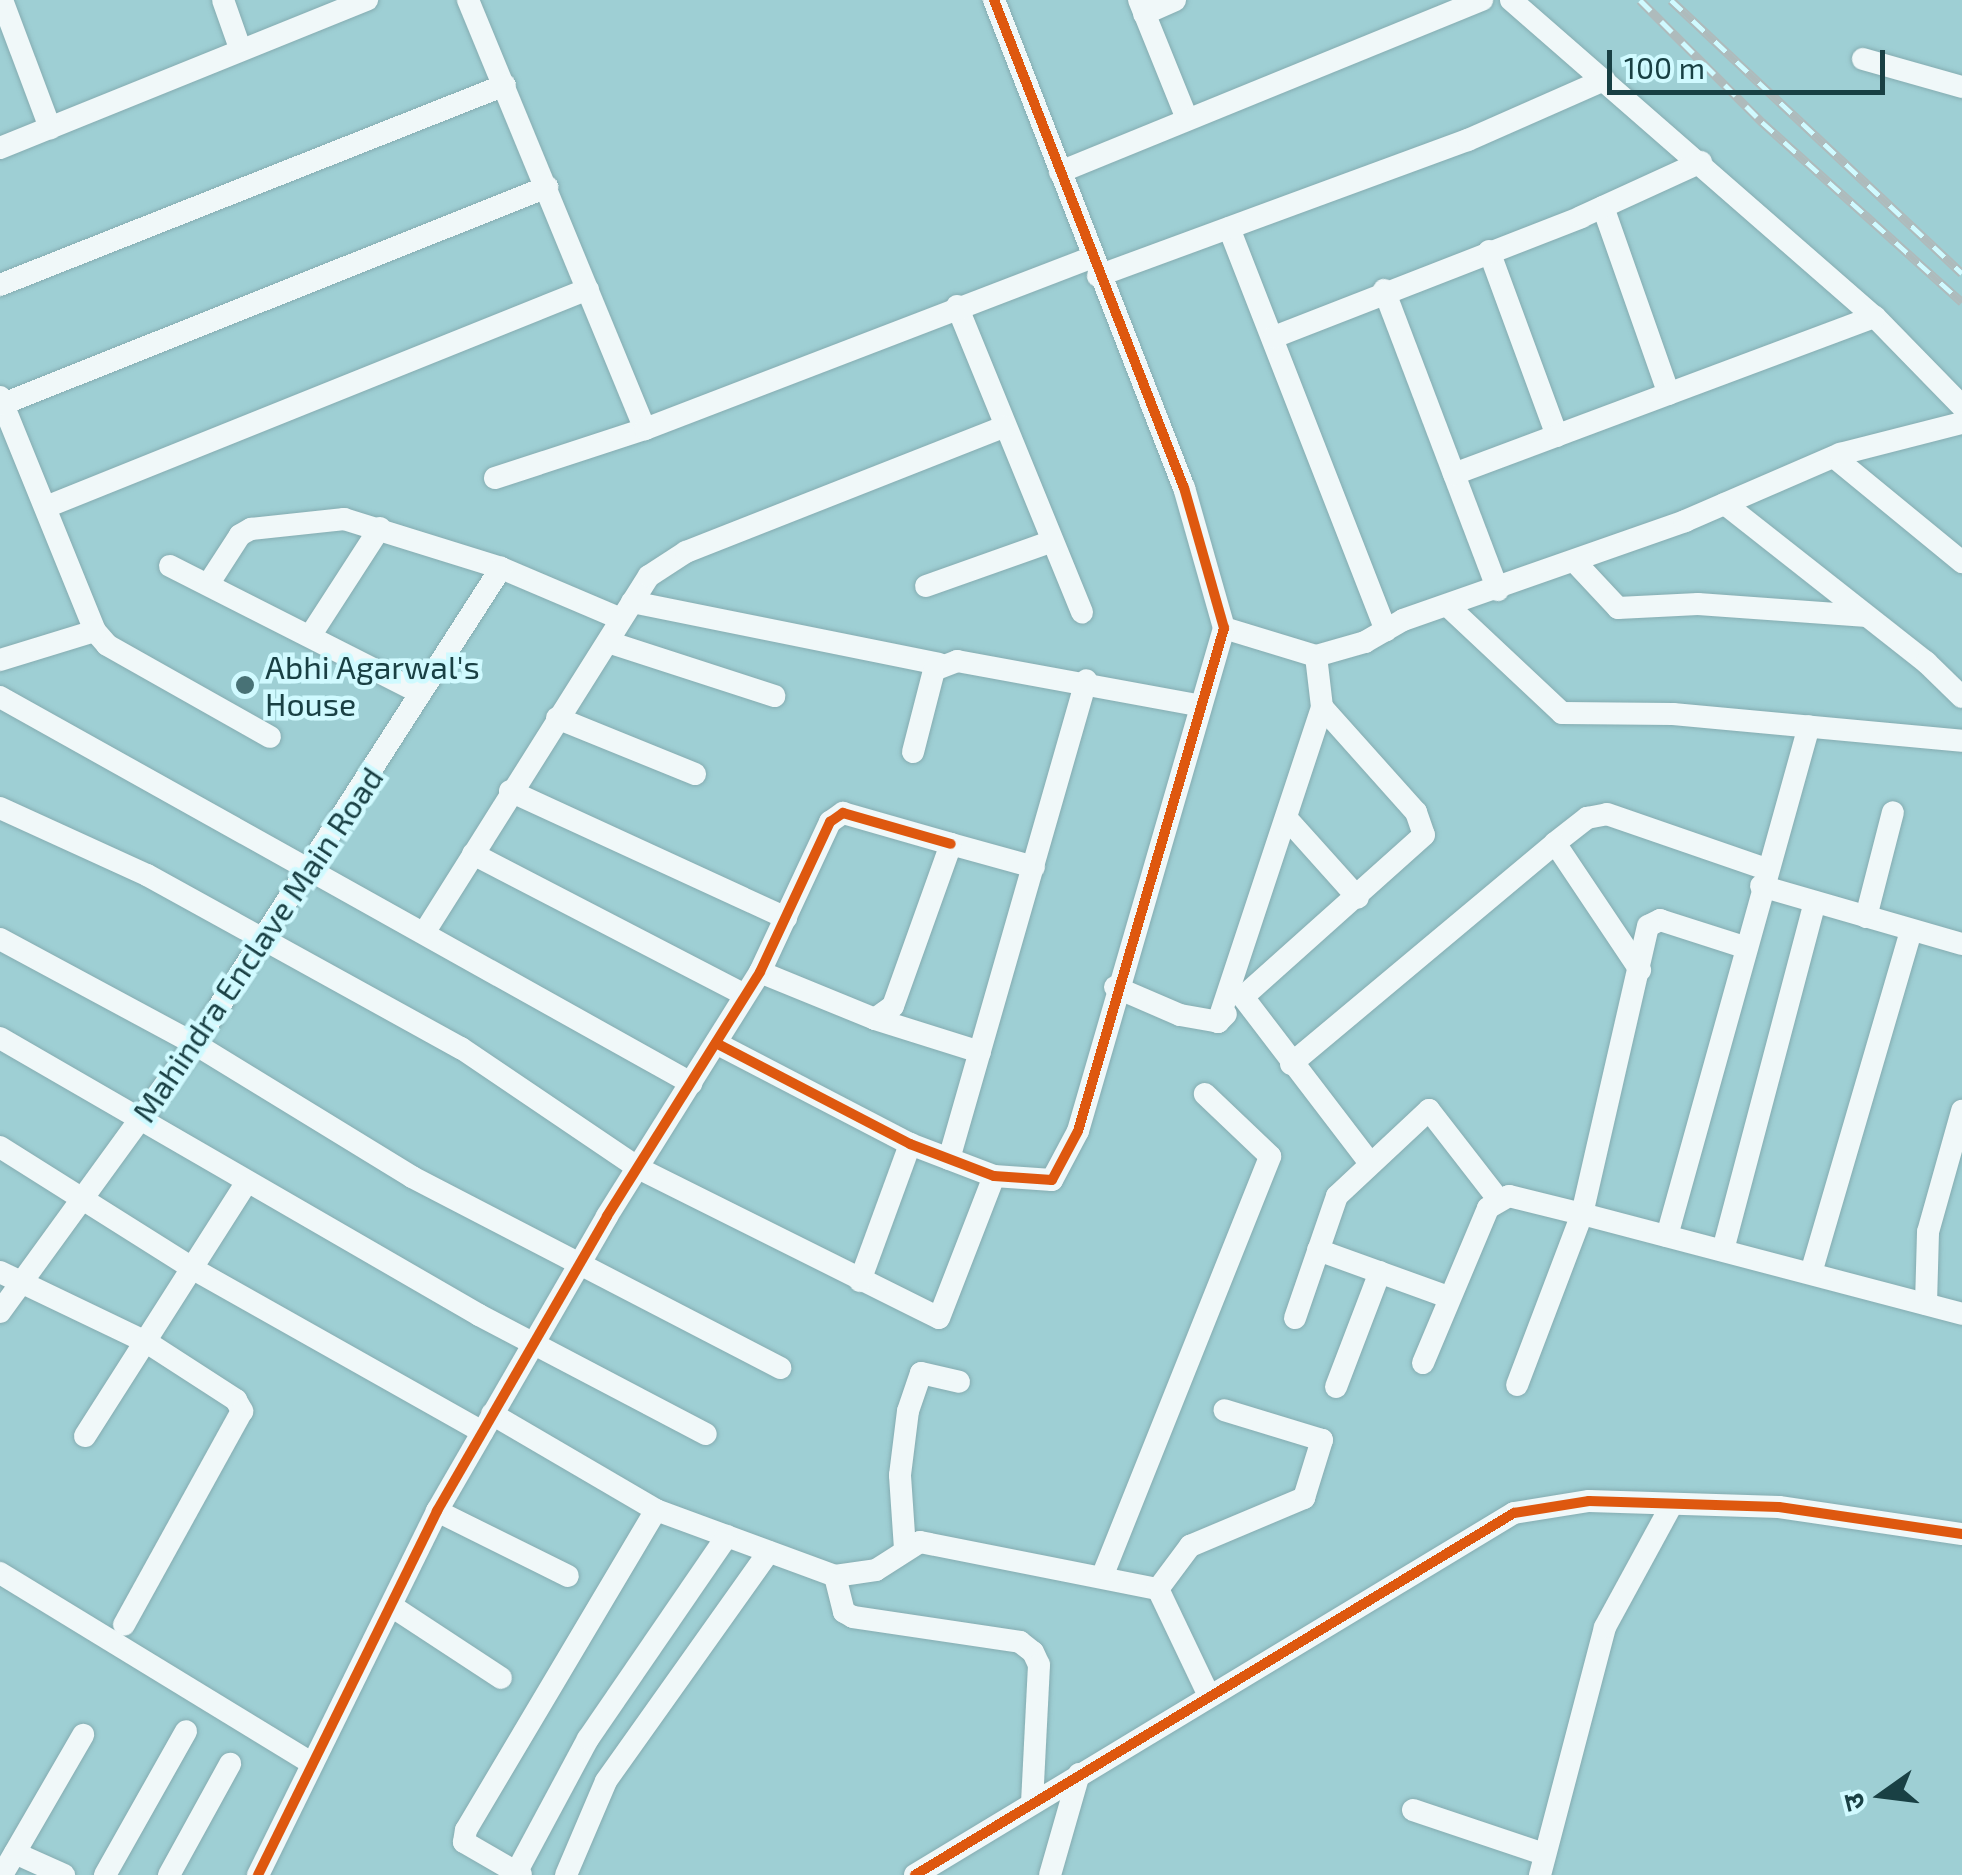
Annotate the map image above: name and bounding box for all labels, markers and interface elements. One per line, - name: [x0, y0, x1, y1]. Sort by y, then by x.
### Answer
- scale bar: [1612, 30, 1890, 92]
- text: 100 m: [1624, 49, 1705, 85]
- place label: Abhi Agarwal's House: [265, 648, 480, 723]
- marker: Abhi Agarwal's House: [234, 674, 256, 696]
- street label: Mahindra Enclave Main Road: [124, 759, 390, 1129]
- north arrow: [1832, 1745, 1932, 1845]
- text: उ: [1834, 1790, 1871, 1814]

